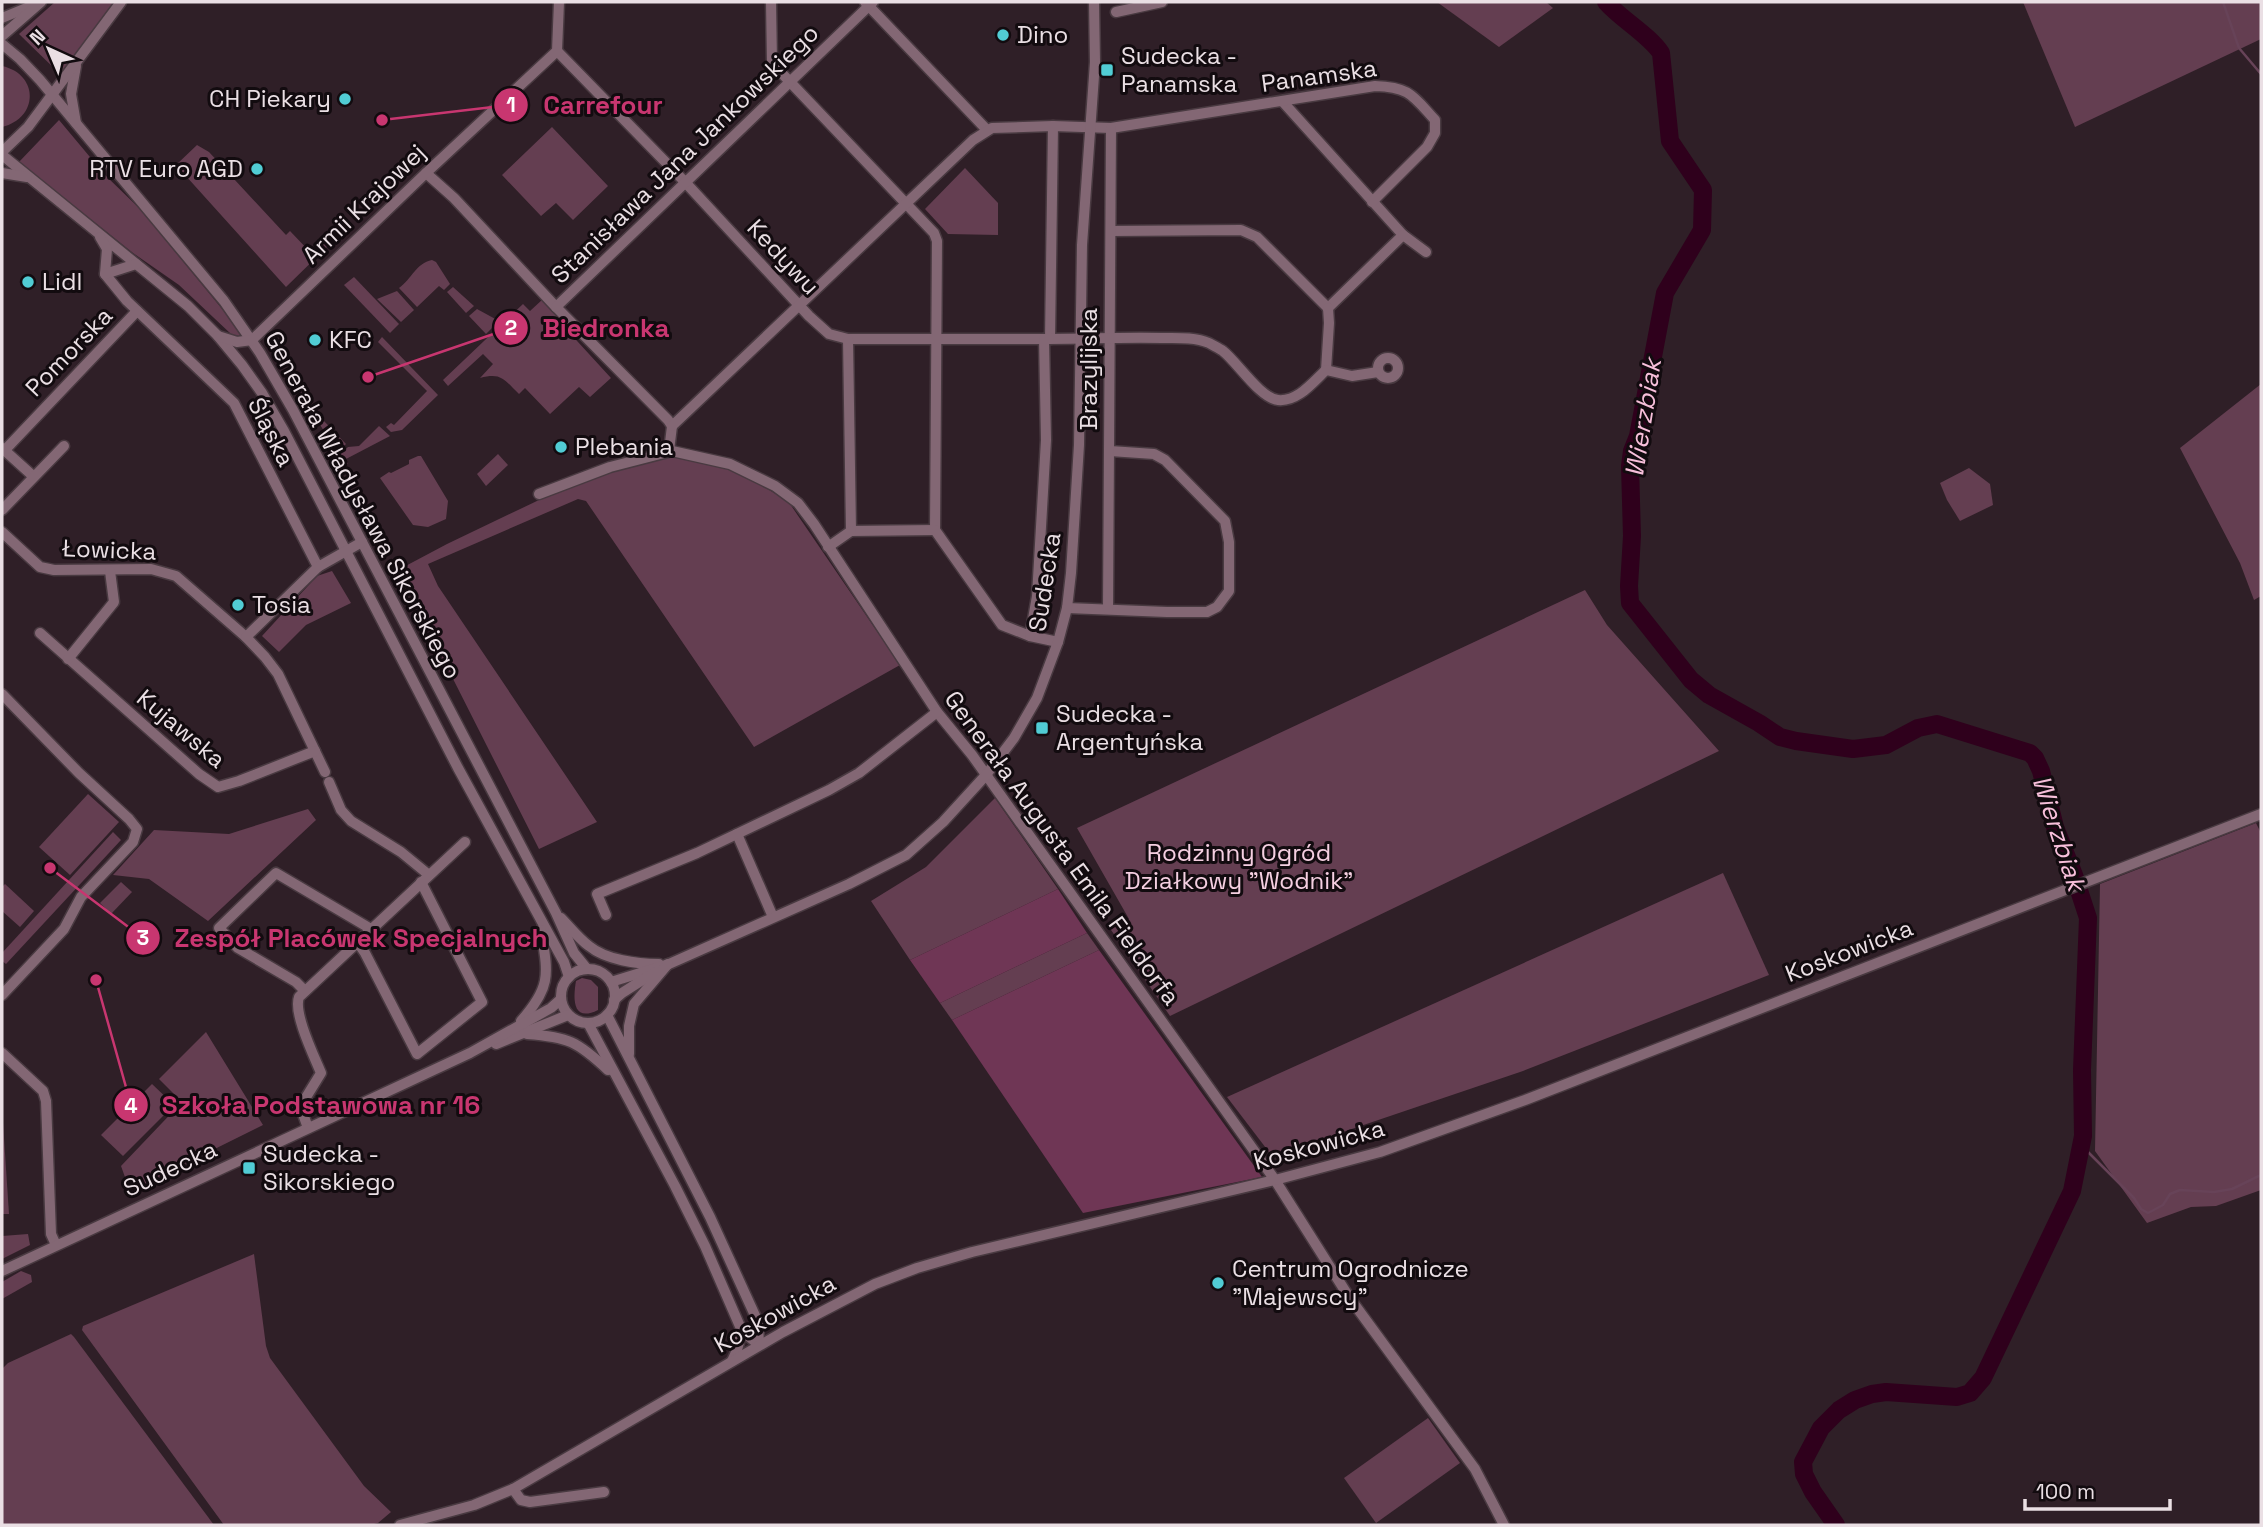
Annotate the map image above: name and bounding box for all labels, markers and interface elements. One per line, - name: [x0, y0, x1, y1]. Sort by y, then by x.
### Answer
- north arrow: [14, 14, 84, 84]
- street label: Stanisława Jana Jankowskiego: [544, 17, 825, 290]
- place label: Dino: [1017, 19, 1068, 50]
- text: N: [24, 24, 51, 51]
- marker: Dino: [995, 27, 1011, 43]
- place label: Sudecka - Panamska: [1121, 40, 1237, 99]
- street label: Panamska: [1259, 52, 1379, 99]
- marker: Sudecka - Panamska: [1099, 62, 1115, 78]
- callout: Carrefour: [494, 82, 677, 129]
- place label: CH Piekary: [209, 83, 331, 114]
- text: Carrefour: [543, 88, 663, 122]
- marker: CH Piekary: [337, 91, 353, 107]
- text: 1: [506, 91, 516, 118]
- street label: Armii Krajowej: [296, 137, 432, 270]
- place label: RTV Euro AGD: [89, 153, 243, 184]
- marker: RTV Euro AGD: [249, 161, 265, 177]
- street label: Kedywu: [741, 212, 826, 301]
- place label: Lidl: [42, 266, 82, 297]
- marker: Lidl: [20, 274, 36, 290]
- street label: Pomorska: [19, 300, 119, 403]
- callout: Biedronka: [493, 305, 683, 352]
- street label: Brazylijska: [1073, 308, 1104, 430]
- text: Biedronka: [543, 311, 669, 345]
- text: 2: [505, 314, 517, 341]
- place label: KFC: [329, 324, 372, 355]
- street label: Generała Władysława Sikorskiego: [258, 325, 469, 684]
- marker: KFC: [307, 332, 323, 348]
- water label: Wierzbiak: [1617, 353, 1670, 480]
- street label: Śląska: [241, 392, 302, 472]
- place label: Plebania: [575, 431, 673, 462]
- marker: Plebania: [553, 439, 569, 455]
- street label: Sudecka: [1021, 530, 1068, 634]
- street label: Łowicka: [61, 532, 157, 567]
- place label: Tosia: [252, 589, 311, 620]
- marker: Tosia: [230, 597, 246, 613]
- street label: Kujawska: [130, 682, 232, 775]
- street label: Generała Augusta Emila Fieldorfa: [938, 684, 1187, 1011]
- place label: Sudecka - Argentyńska: [1056, 698, 1203, 757]
- marker: Sudecka - Argentyńska: [1034, 720, 1050, 736]
- water label: Wierzbiak: [2024, 771, 2095, 898]
- park label: Rodzinny Ogród Działkowy "Wodnik": [1125, 837, 1353, 896]
- street label: Koskowicka: [1781, 912, 1917, 989]
- callout: Zespół Placówek Specjalnych: [126, 914, 562, 961]
- text: Zespół Placówek Specjalnych: [174, 921, 548, 955]
- text: 3: [137, 924, 149, 951]
- callout: Szkoła Podstawowa nr 16: [113, 1082, 495, 1129]
- text: Szkoła Podstawowa nr 16: [162, 1088, 480, 1122]
- text: 4: [124, 1092, 138, 1119]
- street label: Koskowicka: [1250, 1112, 1388, 1177]
- street label: Sudecka: [118, 1133, 222, 1204]
- place label: Sudecka - Sikorskiego: [263, 1138, 395, 1197]
- marker: Sudecka - Sikorskiego: [241, 1160, 257, 1176]
- place label: Centrum Ogrodnicze "Majewscy": [1232, 1253, 1469, 1312]
- street label: Koskowicka: [708, 1267, 841, 1360]
- marker: Centrum Ogrodnicze "Majewscy": [1210, 1275, 1226, 1291]
- scale bar: [2025, 1468, 2170, 1512]
- text: 100 m: [2036, 1478, 2095, 1505]

